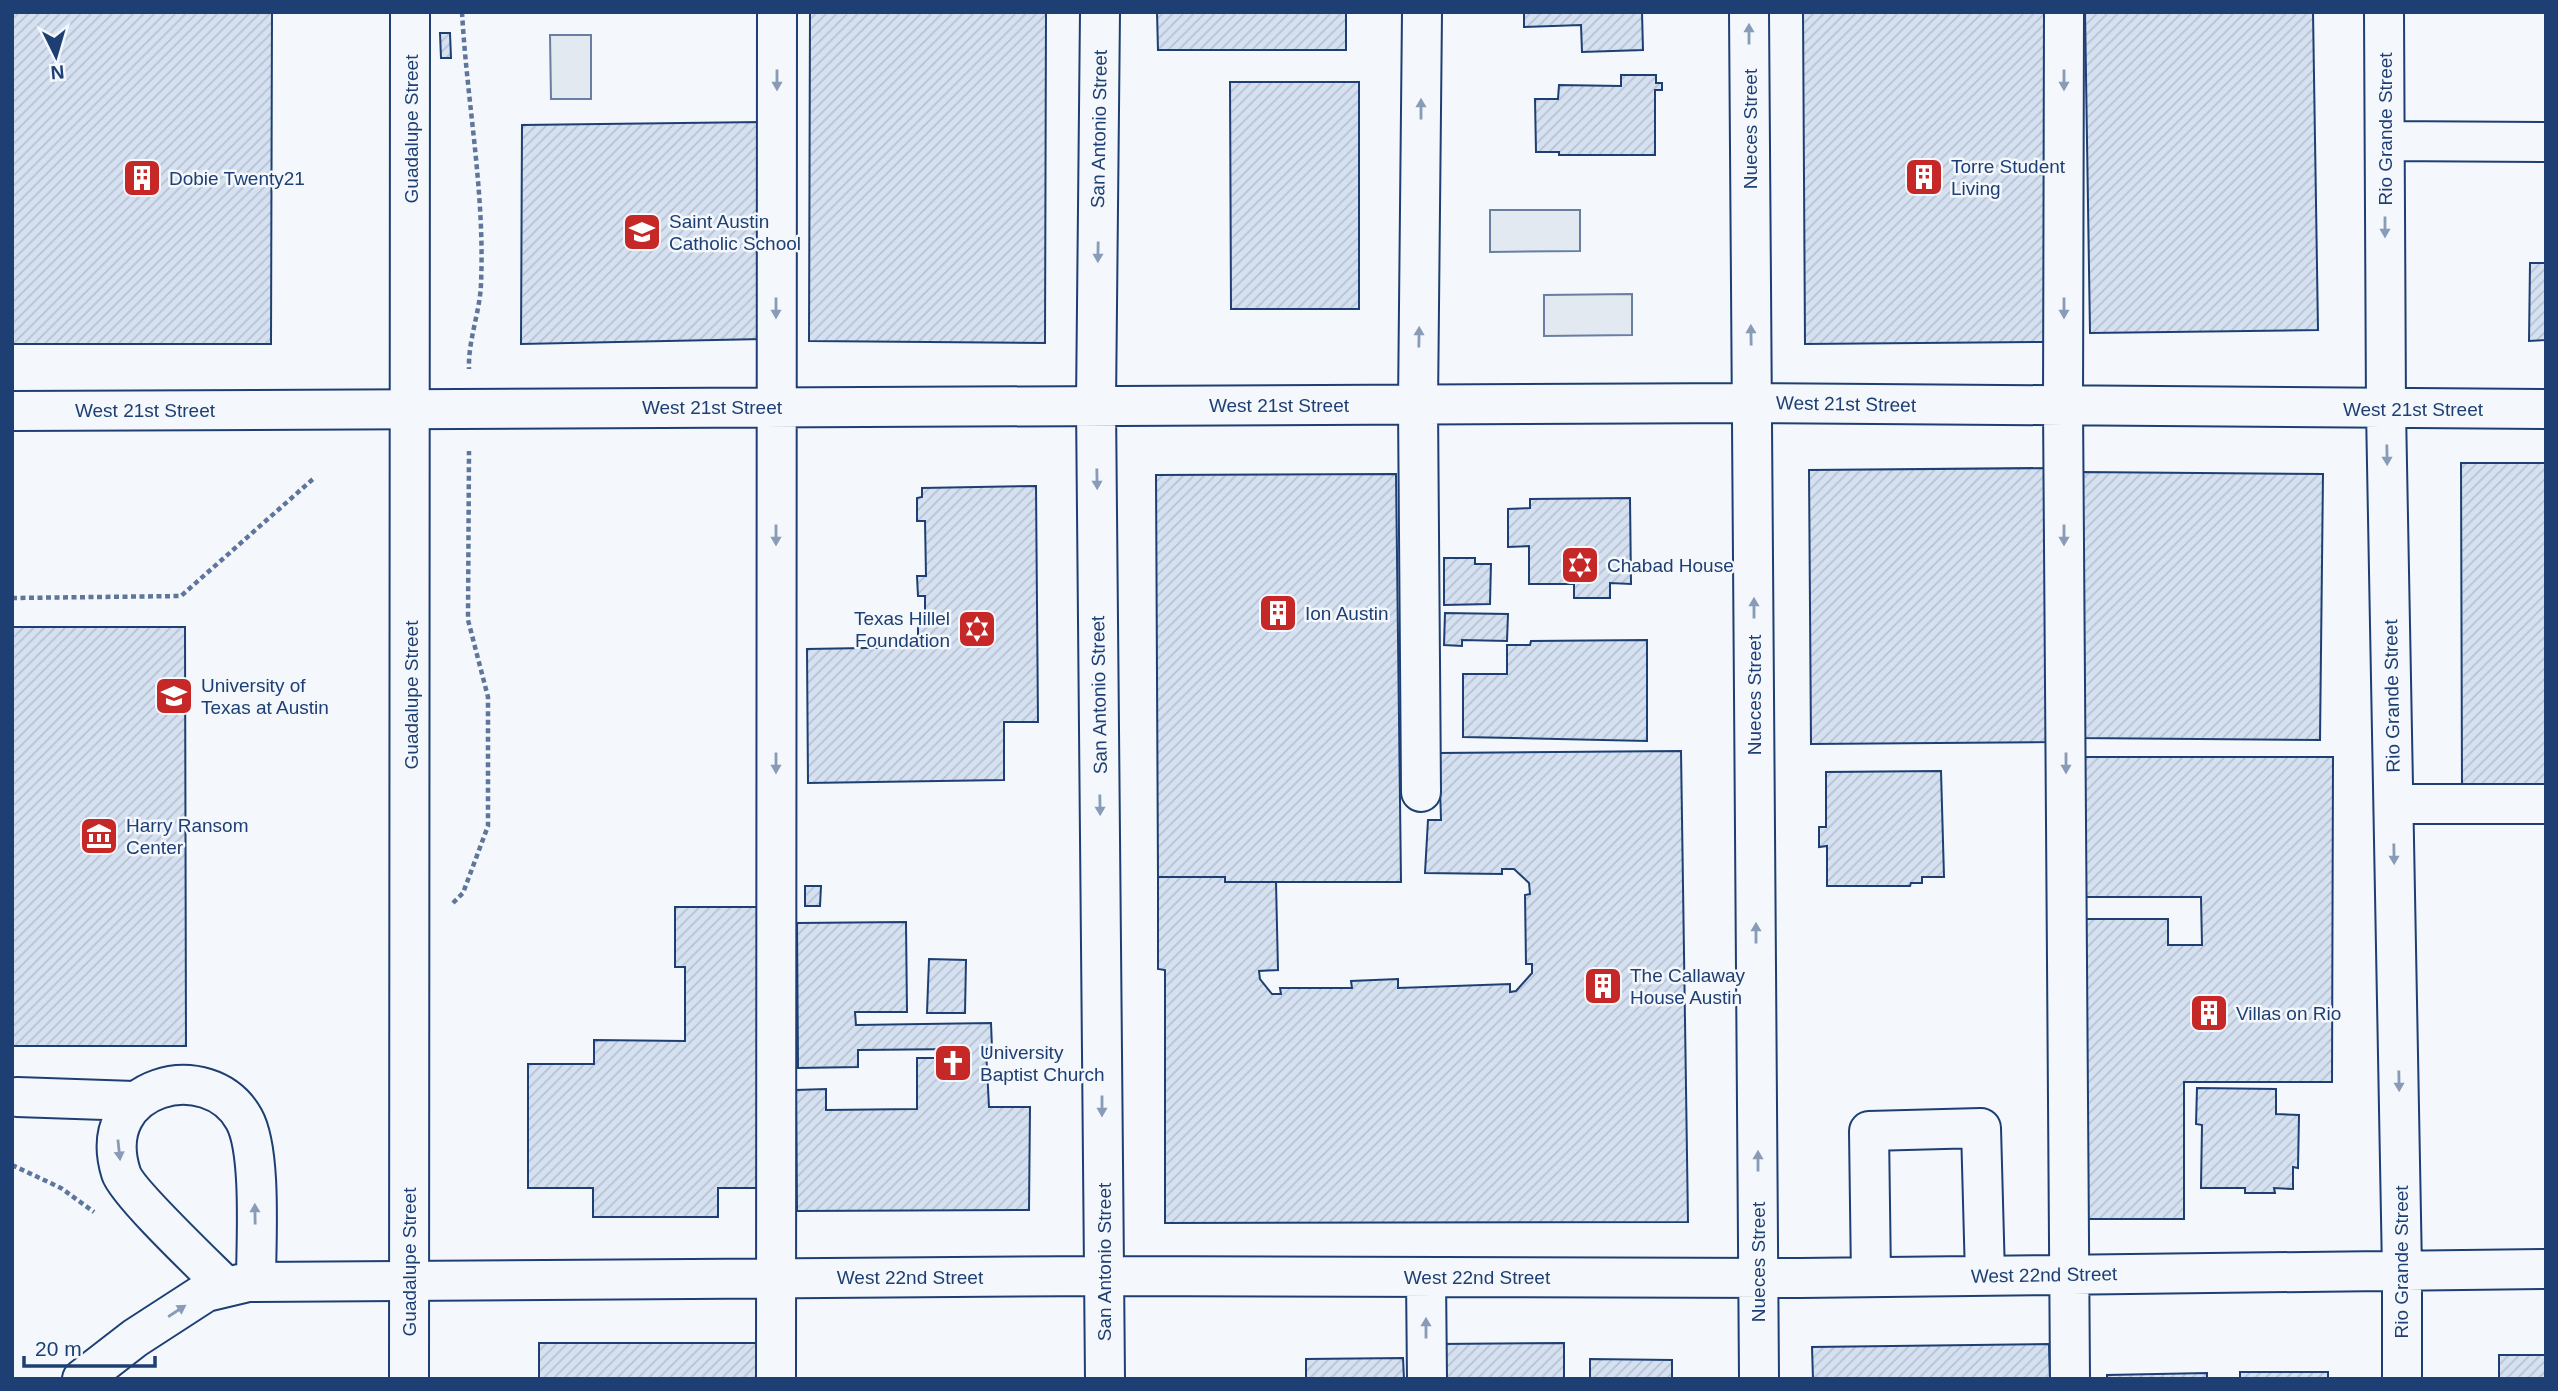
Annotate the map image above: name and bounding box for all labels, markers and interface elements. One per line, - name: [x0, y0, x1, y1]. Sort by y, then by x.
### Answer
- north arrow: [21, 21, 91, 91]
- one-way arrow: [1743, 23, 1755, 45]
- street label: San Antonio Street: [1087, 49, 1111, 208]
- street label: Rio Grande Street: [2375, 52, 2396, 206]
- street label: Guadalupe Street: [401, 54, 422, 203]
- text: N: [50, 61, 65, 83]
- street label: Nueces Street: [1740, 68, 1761, 189]
- one-way arrow: [771, 70, 783, 92]
- one-way arrow: [2058, 70, 2070, 92]
- one-way arrow: [1415, 98, 1427, 120]
- building icon: Torre Student Living: [1903, 156, 1945, 198]
- place label: Torre Student Living: [1951, 156, 2066, 199]
- building icon: Dobie Twenty21: [121, 157, 163, 199]
- place label: Dobie Twenty21: [169, 168, 305, 189]
- school or university icon: Saint Austin Catholic School: [621, 211, 663, 253]
- place label: Saint Austin Catholic School: [669, 211, 801, 254]
- one-way arrow: [2379, 217, 2391, 239]
- one-way arrow: [1092, 241, 1103, 263]
- one-way arrow: [770, 297, 782, 319]
- one-way arrow: [2058, 297, 2070, 319]
- one-way arrow: [1746, 324, 1757, 346]
- one-way arrow: [1413, 325, 1425, 347]
- street label: West 21st Street: [1776, 392, 1917, 416]
- street label: West 21st Street: [1209, 395, 1350, 416]
- street label: West 21st Street: [642, 397, 783, 418]
- street label: West 21st Street: [2343, 399, 2484, 420]
- street label: West 21st Street: [75, 400, 216, 421]
- one-way arrow: [2381, 444, 2393, 466]
- one-way arrow: [1091, 469, 1103, 491]
- one-way arrow: [770, 525, 782, 547]
- one-way arrow: [2058, 525, 2070, 547]
- synagogue icon: Chabad House: [1559, 544, 1601, 586]
- place label: Chabad House: [1607, 555, 1734, 576]
- building icon: Ion Austin: [1257, 592, 1299, 634]
- one-way arrow: [1748, 596, 1760, 618]
- place label: Ion Austin: [1305, 603, 1388, 624]
- place label: Texas Hillel Foundation: [854, 608, 950, 651]
- synagogue icon: Texas Hillel Foundation: [956, 608, 998, 650]
- street label: San Antonio Street: [1087, 615, 1111, 774]
- street label: Rio Grande Street: [2380, 619, 2404, 773]
- street label: Guadalupe Street: [401, 620, 422, 769]
- street label: Nueces Street: [1744, 634, 1765, 755]
- school or university icon: University of Texas at Austin: [153, 675, 195, 717]
- place label: University of Texas at Austin: [201, 675, 329, 718]
- one-way arrow: [770, 752, 782, 774]
- one-way arrow: [2060, 752, 2072, 774]
- one-way arrow: [1094, 794, 1106, 816]
- museum icon: Harry Ransom Center: [78, 815, 120, 857]
- place label: Harry Ransom Center: [126, 815, 248, 858]
- one-way arrow: [2389, 843, 2400, 865]
- one-way arrow: [1750, 922, 1762, 944]
- building icon: The Callaway House Austin: [1582, 965, 1624, 1007]
- place label: The Callaway House Austin: [1630, 965, 1746, 1008]
- building icon: Villas on Rio: [2188, 992, 2230, 1034]
- place label: Villas on Rio: [2236, 1003, 2341, 1024]
- church icon: University Baptist Church: [932, 1042, 974, 1084]
- place label: University Baptist Church: [980, 1042, 1105, 1085]
- one-way arrow: [2393, 1071, 2404, 1093]
- one-way arrow: [1096, 1095, 1108, 1117]
- one-way arrow: [113, 1140, 124, 1162]
- one-way arrow: [1752, 1149, 1764, 1171]
- street label: San Antonio Street: [1094, 1182, 1115, 1341]
- street label: Rio Grande Street: [2391, 1185, 2412, 1339]
- street label: Guadalupe Street: [399, 1187, 420, 1336]
- street label: Nueces Street: [1748, 1201, 1769, 1322]
- one-way arrow: [250, 1203, 261, 1225]
- street label: West 22nd Street: [1971, 1263, 2118, 1287]
- street label: West 22nd Street: [837, 1267, 984, 1288]
- street label: West 22nd Street: [1404, 1267, 1551, 1288]
- one-way arrow: [167, 1304, 187, 1317]
- one-way arrow: [1420, 1317, 1432, 1339]
- scale bar: [24, 1324, 156, 1368]
- text: 20 m: [35, 1337, 82, 1360]

